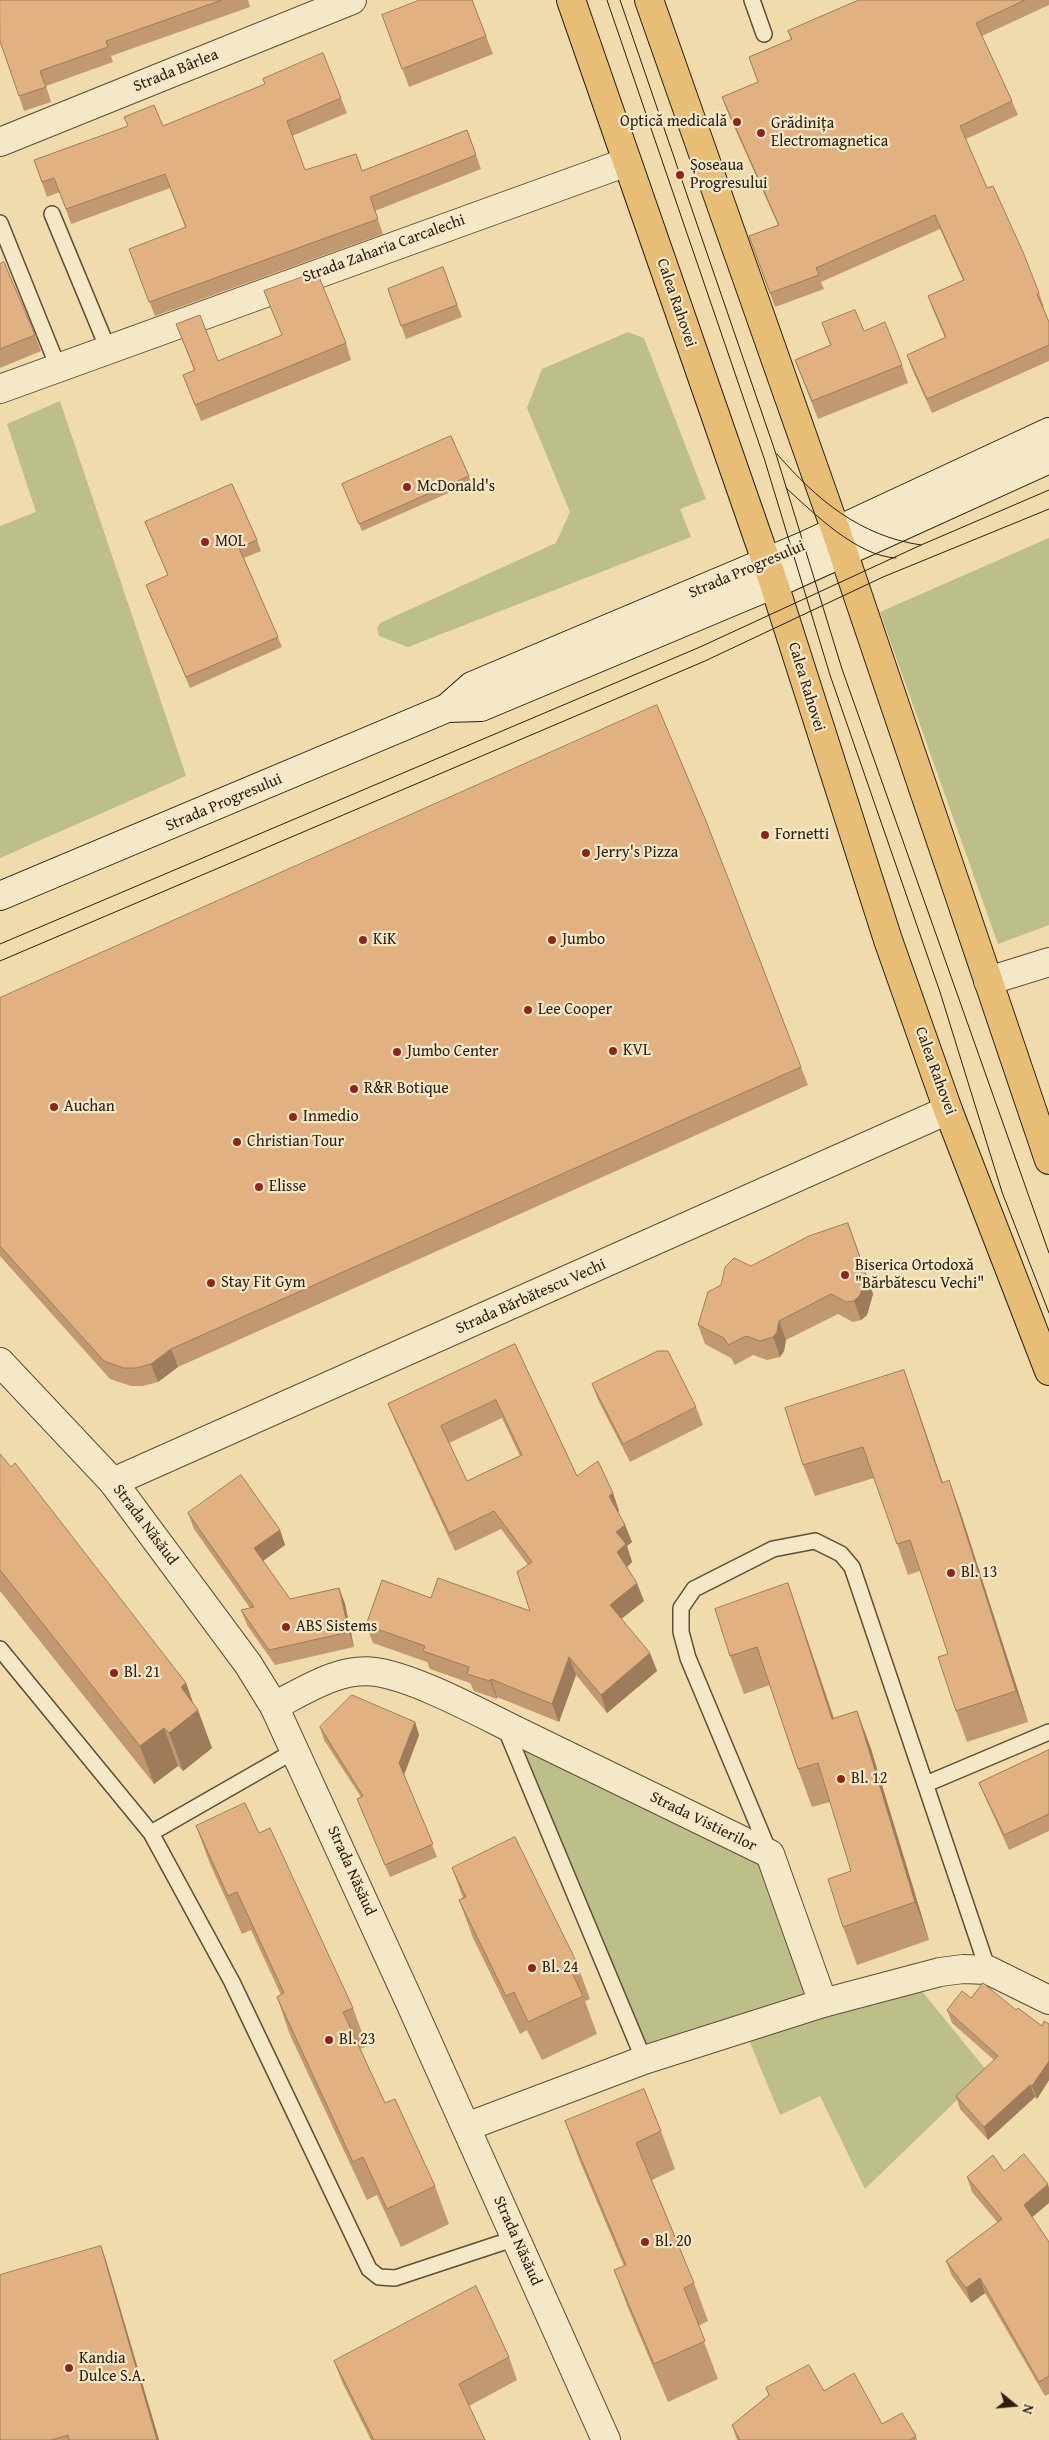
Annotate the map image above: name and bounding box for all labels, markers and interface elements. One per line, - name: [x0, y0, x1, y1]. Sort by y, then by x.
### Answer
- street label: Strada Bârlea: [131, 45, 221, 97]
- place label: Optică medicală: [620, 112, 727, 132]
- place label: Grădinița Electromagnetica: [771, 114, 888, 152]
- marker: Optică medicală: [731, 116, 743, 128]
- marker: Grădinița Electromagnetica: [755, 127, 767, 139]
- place label: Șoseaua Progresului: [690, 156, 768, 194]
- marker: Șoseaua Progresului: [674, 169, 686, 181]
- street label: Strada Zaharia Carcalechi: [300, 211, 468, 287]
- street label: Calea Rahovei: [652, 256, 700, 350]
- place label: McDonald's: [417, 477, 495, 497]
- marker: McDonald's: [401, 481, 413, 493]
- place label: MOL: [215, 532, 246, 552]
- marker: MOL: [199, 536, 211, 548]
- street label: Strada Progresului: [686, 537, 808, 603]
- street label: Calea Rahovei: [783, 640, 829, 734]
- street label: Strada Progresului: [163, 770, 285, 836]
- place label: Fornetti: [775, 825, 829, 845]
- marker: Fornetti: [759, 829, 771, 841]
- place label: Jerry's Pizza: [596, 843, 678, 863]
- marker: Jerry's Pizza: [580, 847, 592, 859]
- place label: KiK: [373, 930, 396, 950]
- place label: Jumbo: [562, 930, 605, 950]
- marker: KiK: [357, 934, 369, 946]
- marker: Jumbo: [546, 934, 558, 946]
- place label: Lee Cooper: [538, 1000, 612, 1020]
- marker: Lee Cooper: [522, 1004, 534, 1016]
- street label: Calea Rahovei: [910, 1024, 960, 1118]
- place label: KVL: [623, 1041, 651, 1061]
- place label: Jumbo Center: [407, 1042, 499, 1062]
- marker: KVL: [607, 1045, 619, 1057]
- marker: Jumbo Center: [391, 1046, 403, 1058]
- place label: R&R Botique: [364, 1079, 449, 1099]
- marker: R&R Botique: [348, 1083, 360, 1095]
- place label: Auchan: [64, 1097, 115, 1117]
- marker: Auchan: [48, 1101, 60, 1113]
- place label: Inmedio: [303, 1107, 359, 1127]
- marker: Inmedio: [287, 1111, 299, 1123]
- place label: Christian Tour: [247, 1132, 344, 1152]
- marker: Christian Tour: [231, 1136, 243, 1148]
- place label: Elisse: [269, 1177, 306, 1197]
- marker: Elisse: [253, 1181, 265, 1193]
- street label: Strada Bărbătescu Vechi: [453, 1255, 609, 1339]
- place label: Biserica Ortodoxă "Bărbătescu Vechi": [855, 1256, 984, 1294]
- marker: Biserica Ortodoxă "Bărbătescu Vechi": [839, 1269, 851, 1281]
- place label: Stay Fit Gym: [221, 1273, 305, 1293]
- marker: Stay Fit Gym: [205, 1277, 217, 1289]
- street label: Strada Năsăud: [108, 1481, 182, 1569]
- place label: Bl. 13: [961, 1563, 997, 1583]
- marker: Bl. 13: [945, 1567, 957, 1579]
- place label: ABS Sistems: [296, 1617, 377, 1637]
- marker: ABS Sistems: [280, 1621, 292, 1633]
- place label: Bl. 21: [124, 1663, 160, 1683]
- marker: Bl. 21: [108, 1667, 120, 1679]
- place label: Bl. 12: [851, 1769, 887, 1789]
- marker: Bl. 12: [835, 1773, 847, 1785]
- street label: Strada Vistierilor: [646, 1788, 760, 1856]
- street label: Strada Năsăud: [323, 1823, 379, 1919]
- place label: Bl. 24: [542, 1958, 578, 1978]
- marker: Bl. 24: [526, 1962, 538, 1974]
- place label: Bl. 23: [339, 2030, 375, 2050]
- marker: Bl. 23: [323, 2034, 335, 2046]
- street label: Strada Năsăud: [489, 2193, 545, 2289]
- place label: Bl. 20: [655, 2232, 691, 2252]
- marker: Bl. 20: [639, 2236, 651, 2248]
- place label: Kandia Dulce S.A.: [79, 2349, 145, 2387]
- marker: Kandia Dulce S.A.: [63, 2362, 75, 2374]
- north arrow: [989, 2380, 1039, 2430]
- text: N: [1017, 2402, 1039, 2417]

